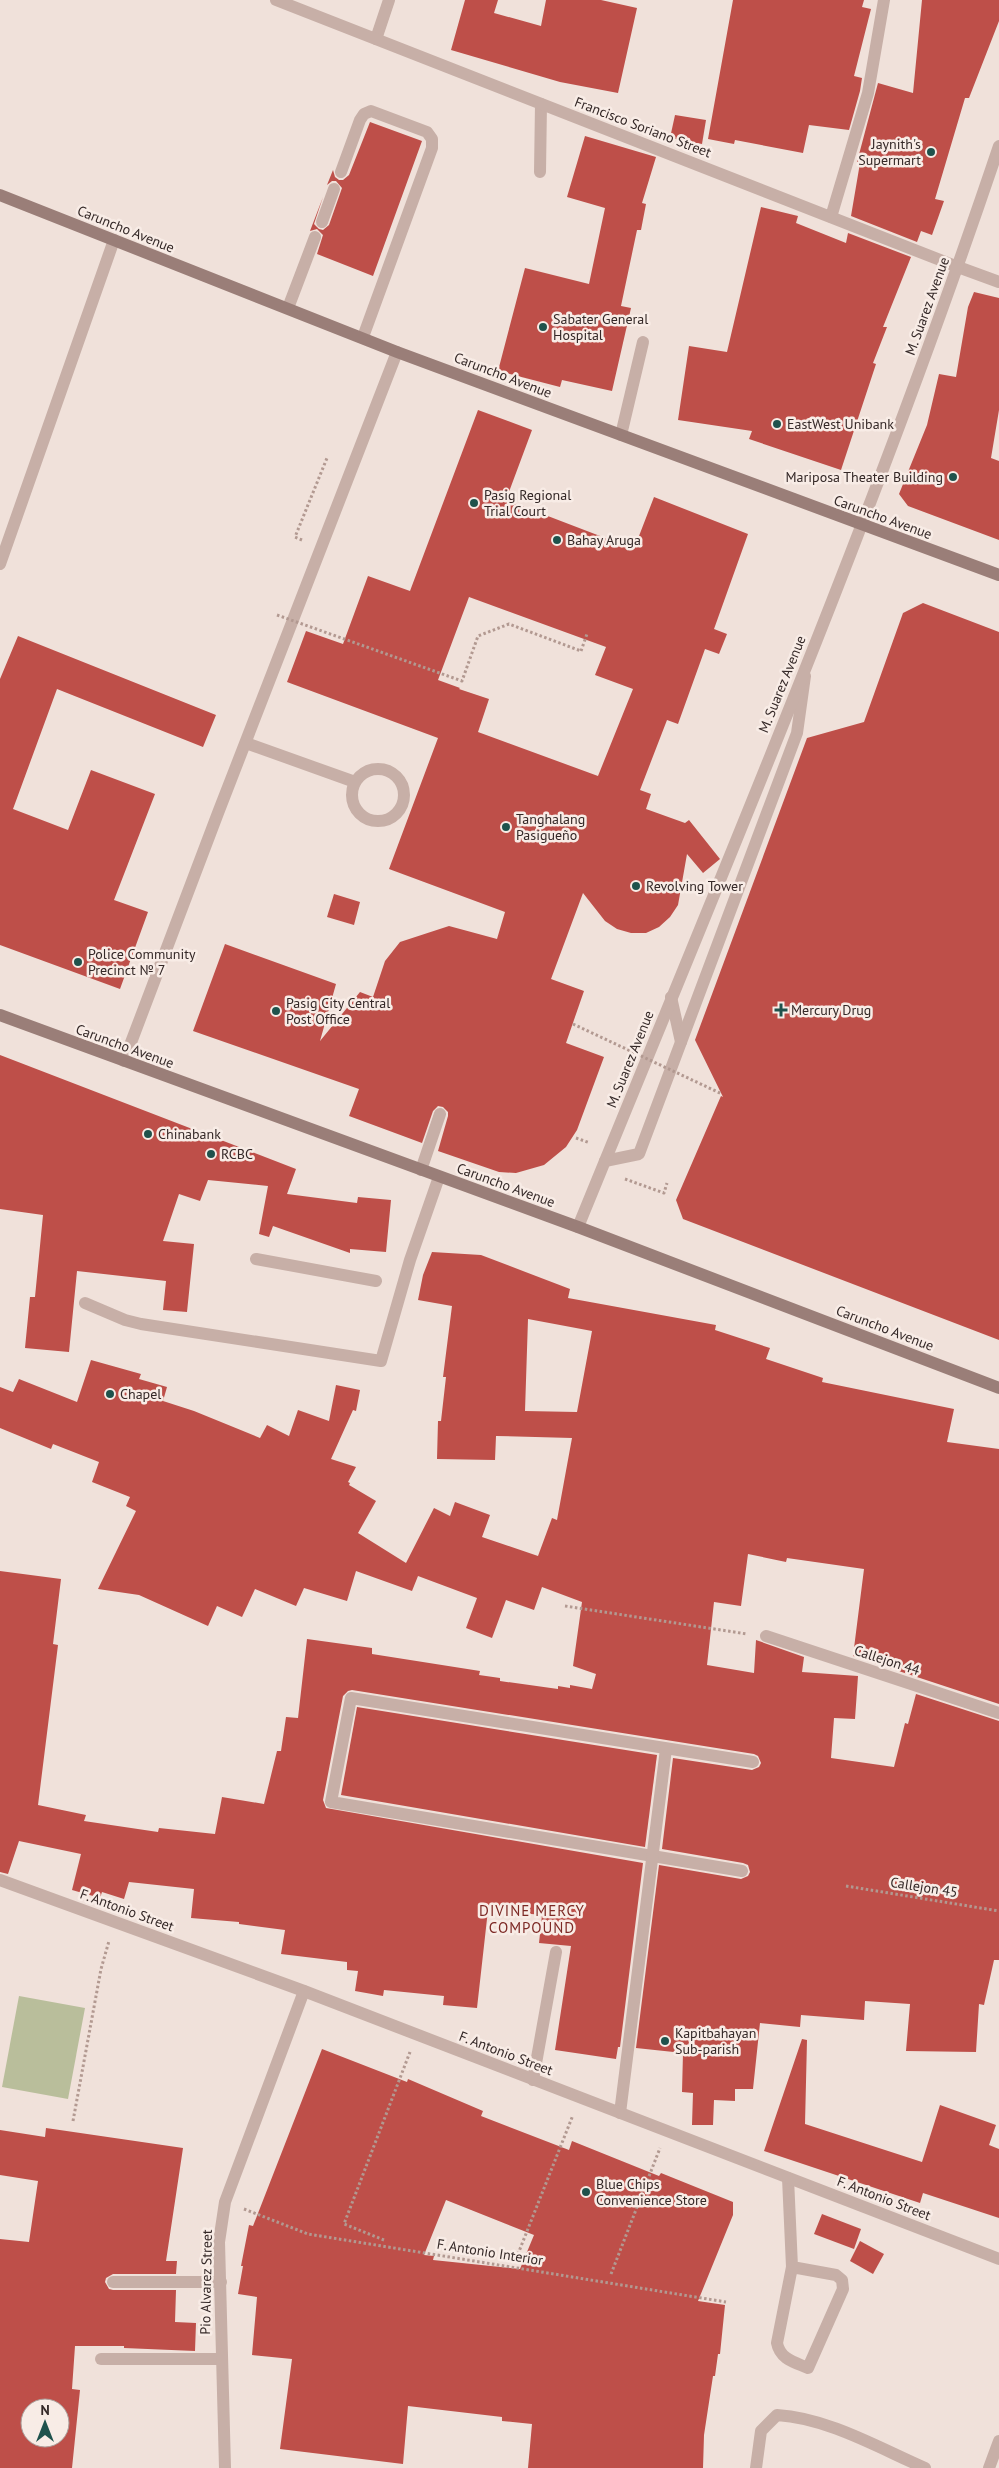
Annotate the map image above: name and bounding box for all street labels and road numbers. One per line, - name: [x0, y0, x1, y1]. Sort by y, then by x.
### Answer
- street label: Francisco Soriano Street: [572, 93, 714, 161]
- street label: Caruncho Avenue: [75, 201, 177, 257]
- street label: M. Suarez Avenue: [901, 254, 953, 358]
- street label: Caruncho Avenue: [452, 348, 554, 402]
- street label: Caruncho Avenue: [831, 491, 935, 543]
- street label: M. Suarez Avenue: [754, 633, 810, 735]
- street label: M. Suarez Avenue: [602, 1008, 658, 1110]
- street label: Caruncho Avenue: [73, 1020, 177, 1072]
- street label: Caruncho Avenue: [454, 1159, 558, 1211]
- street label: Caruncho Avenue: [834, 1301, 936, 1355]
- street label: Callejon 44: [852, 1641, 922, 1679]
- street label: Callejon 45: [889, 1873, 959, 1901]
- street label: F. Antonio Street: [78, 1885, 177, 1935]
- street label: F. Antonio Street: [457, 2027, 556, 2079]
- street label: F. Antonio Street: [835, 2172, 934, 2224]
- street label: Pio Alvarez Street: [196, 2229, 216, 2335]
- street label: F. Antonio Interior: [436, 2235, 545, 2269]

